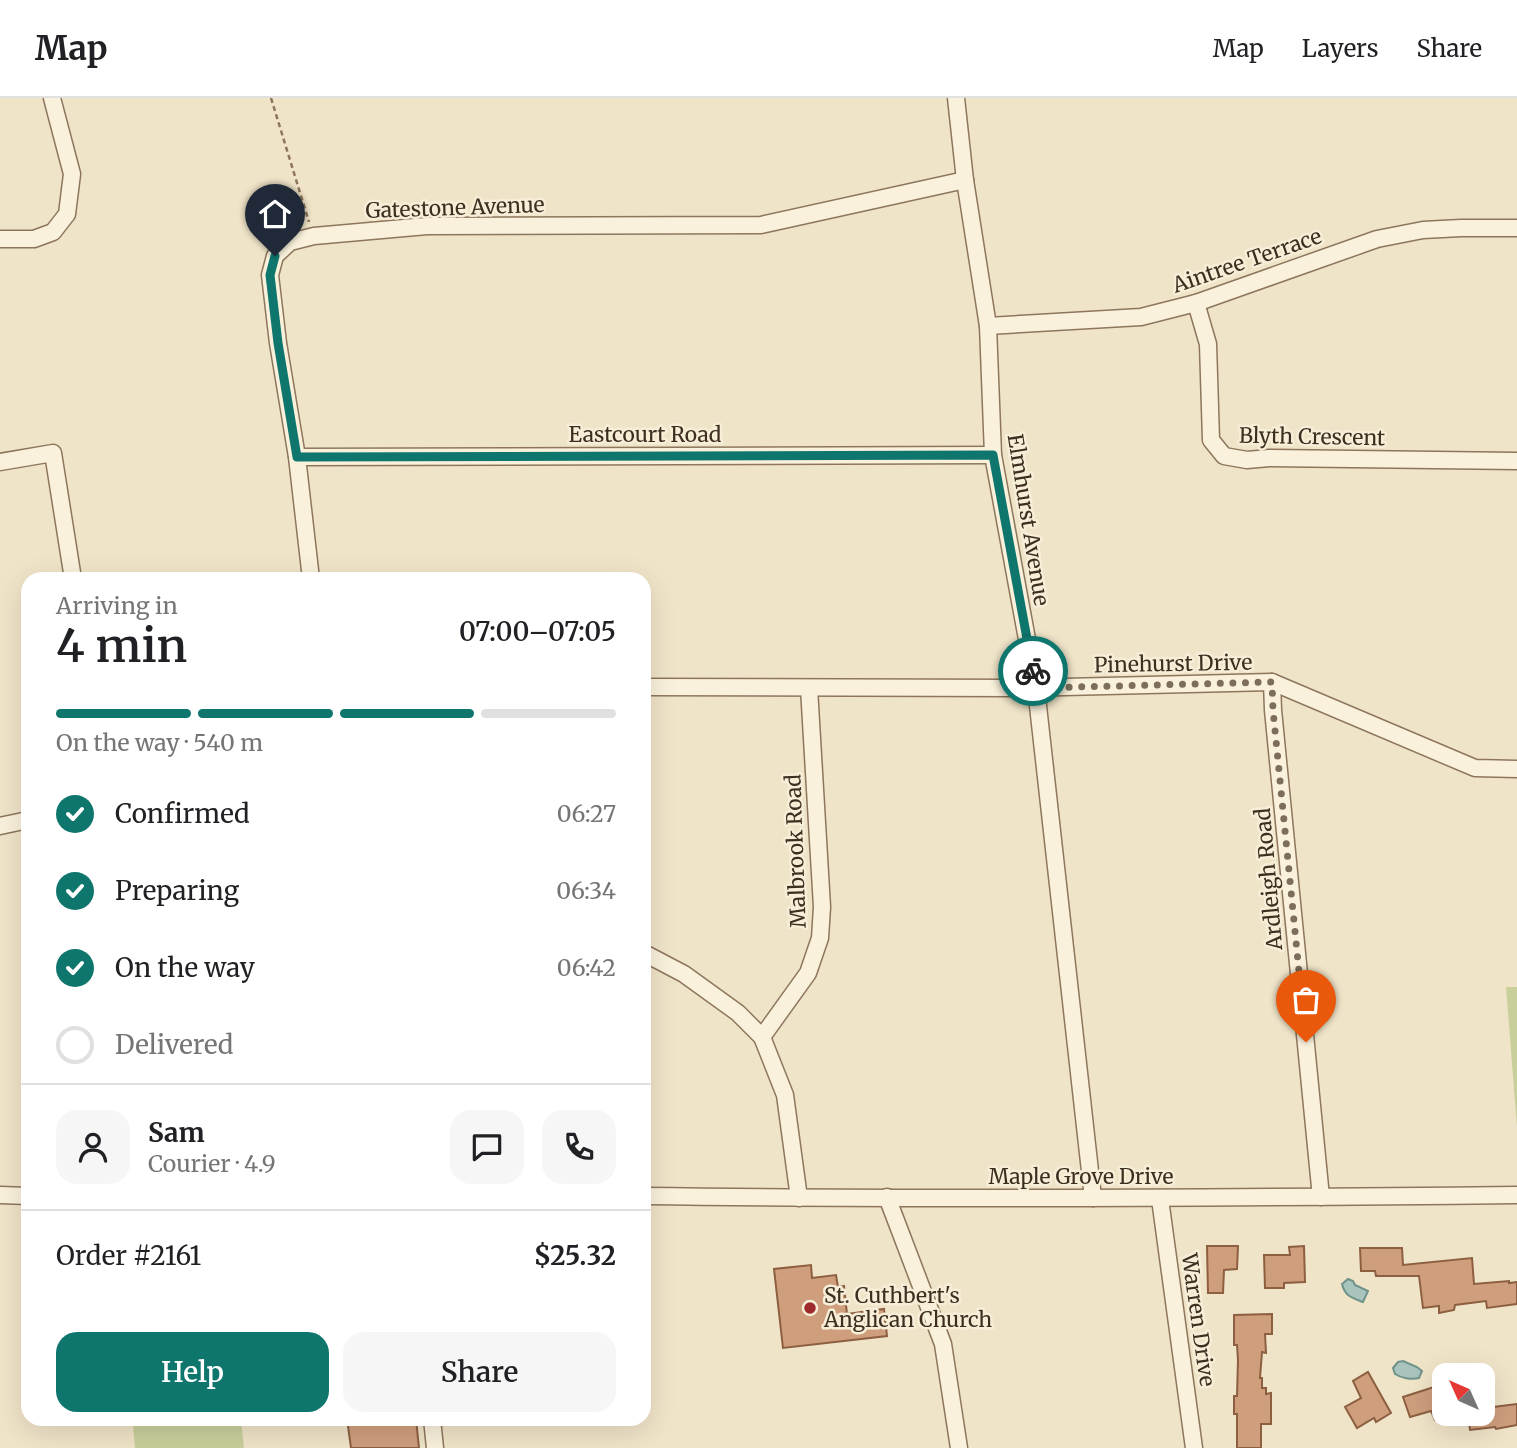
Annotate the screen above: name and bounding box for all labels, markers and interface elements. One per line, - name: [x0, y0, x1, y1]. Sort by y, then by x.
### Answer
- text: Map: [35, 28, 108, 69]
- text: Map: [1213, 33, 1264, 64]
- text: Layers: [1302, 33, 1378, 64]
- text: Share: [1416, 33, 1482, 64]
- pin: [245, 184, 305, 256]
- street label: Gatestone Avenue: [365, 191, 545, 224]
- icon: home: [256, 195, 294, 233]
- street label: Aintree Terrace: [1168, 222, 1325, 299]
- street label: Eastcourt Road: [569, 421, 722, 448]
- street label: Blyth Crescent: [1239, 422, 1385, 451]
- street label: Elmhurst Avenue: [1002, 432, 1055, 608]
- text: Arriving in: [56, 591, 178, 620]
- text: 07:00–07:05: [459, 615, 616, 648]
- text: 4 min: [56, 617, 187, 675]
- courier: [998, 636, 1068, 706]
- street label: Pinehurst Drive: [1094, 649, 1253, 678]
- icon: bike: [1014, 652, 1052, 690]
- text: On the way · 540 m: [56, 728, 263, 757]
- street label: Malbrook Road: [779, 773, 812, 928]
- icon: check: [56, 795, 94, 833]
- text: Confirmed: [115, 797, 250, 830]
- text: 06:27: [557, 799, 616, 828]
- street label: Ardleigh Road: [1249, 806, 1288, 952]
- icon: check: [56, 872, 94, 910]
- text: Preparing: [115, 874, 239, 907]
- text: 06:34: [556, 876, 616, 905]
- icon: check: [56, 949, 94, 987]
- text: On the way: [115, 951, 255, 984]
- text: 06:42: [557, 953, 616, 982]
- pin: [1276, 970, 1336, 1042]
- icon: bag: [1287, 981, 1325, 1019]
- text: Delivered: [115, 1028, 234, 1061]
- button: person: [56, 1110, 130, 1184]
- button: chat: [450, 1110, 524, 1184]
- button: phone: [542, 1110, 616, 1184]
- text: Sam: [148, 1116, 205, 1149]
- text: Courier · 4.9: [148, 1149, 276, 1178]
- street label: Maple Grove Drive: [988, 1163, 1174, 1190]
- text: Order #2161: [56, 1239, 201, 1272]
- text: $25.32: [534, 1239, 616, 1272]
- street label: Warren Drive: [1176, 1251, 1221, 1388]
- place label: St. Cuthbert's Anglican Church: [823, 1282, 992, 1333]
- marker: St. Cuthbert's Anglican Church: [802, 1300, 818, 1316]
- button: Help: [56, 1332, 329, 1412]
- button: Share: [343, 1332, 616, 1412]
- north arrow: [1432, 1363, 1494, 1426]
- map controls: [1432, 1363, 1495, 1426]

